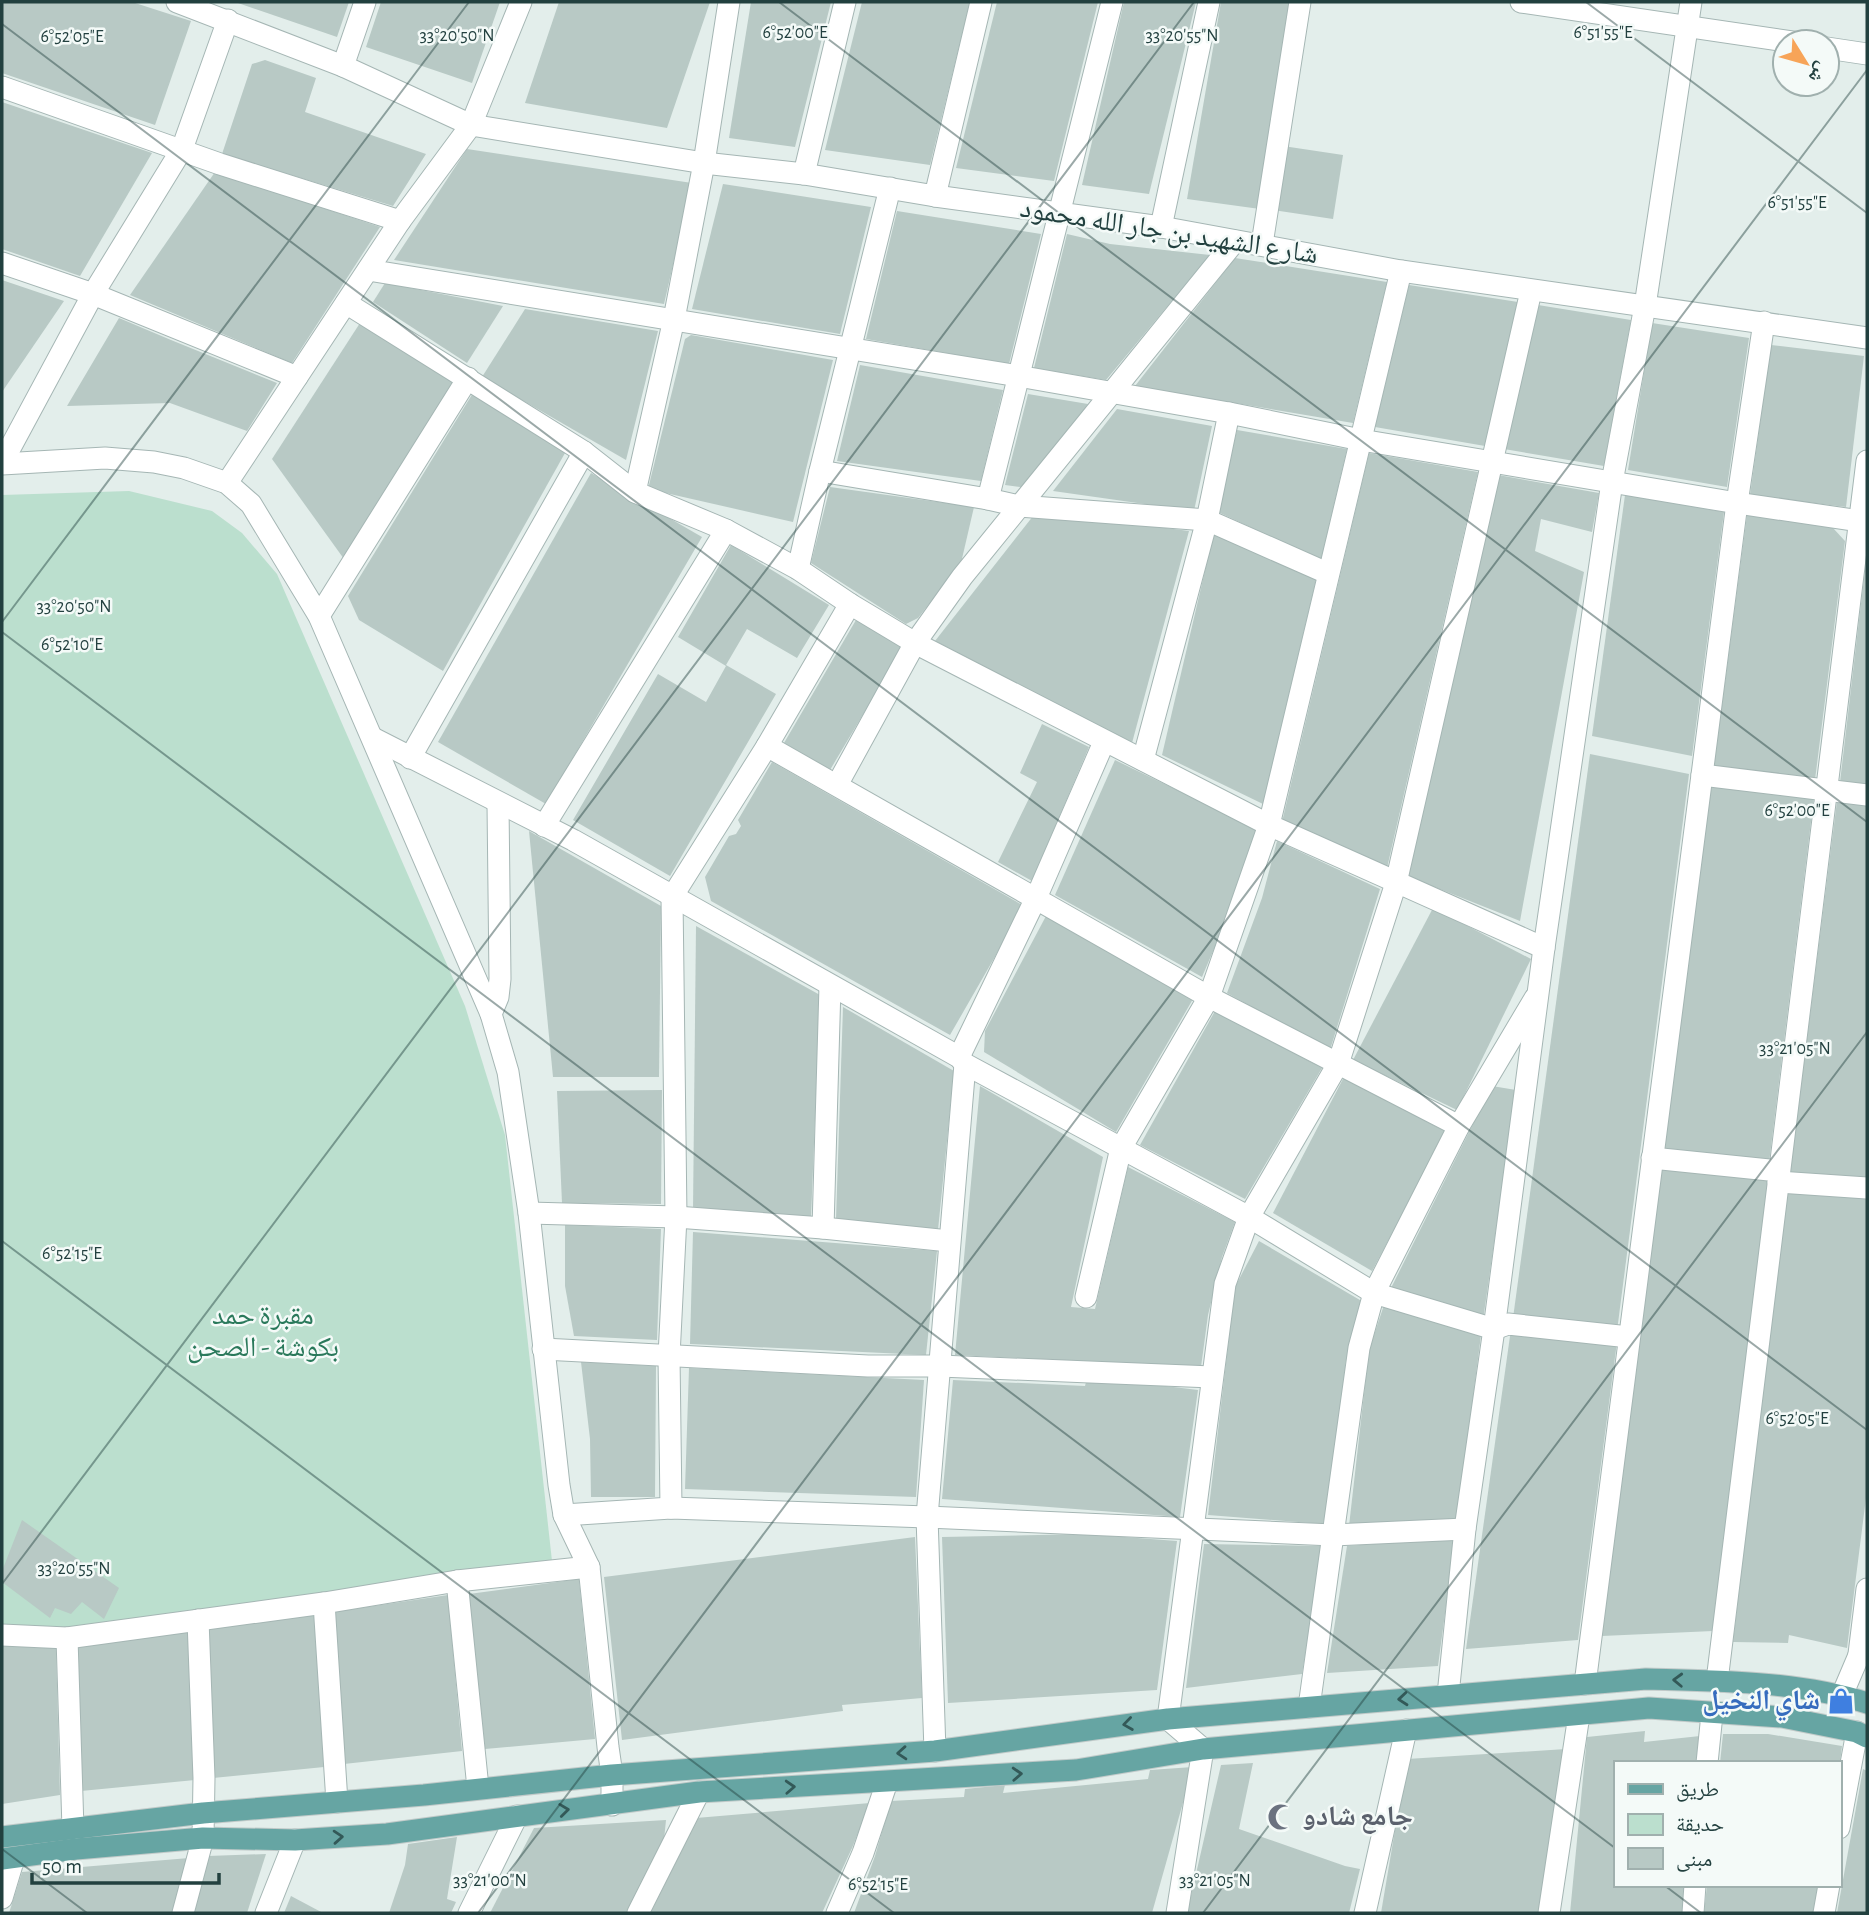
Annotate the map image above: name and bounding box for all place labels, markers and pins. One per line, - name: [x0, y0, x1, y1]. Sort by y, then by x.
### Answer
- shop icon: شاي النخيل: [1826, 1686, 1856, 1716]
- place label: شاي النخيل: [1702, 1687, 1820, 1722]
- mosque icon: جامع شادو: [1266, 1802, 1296, 1832]
- place label: جامع شادو: [1302, 1803, 1413, 1834]

